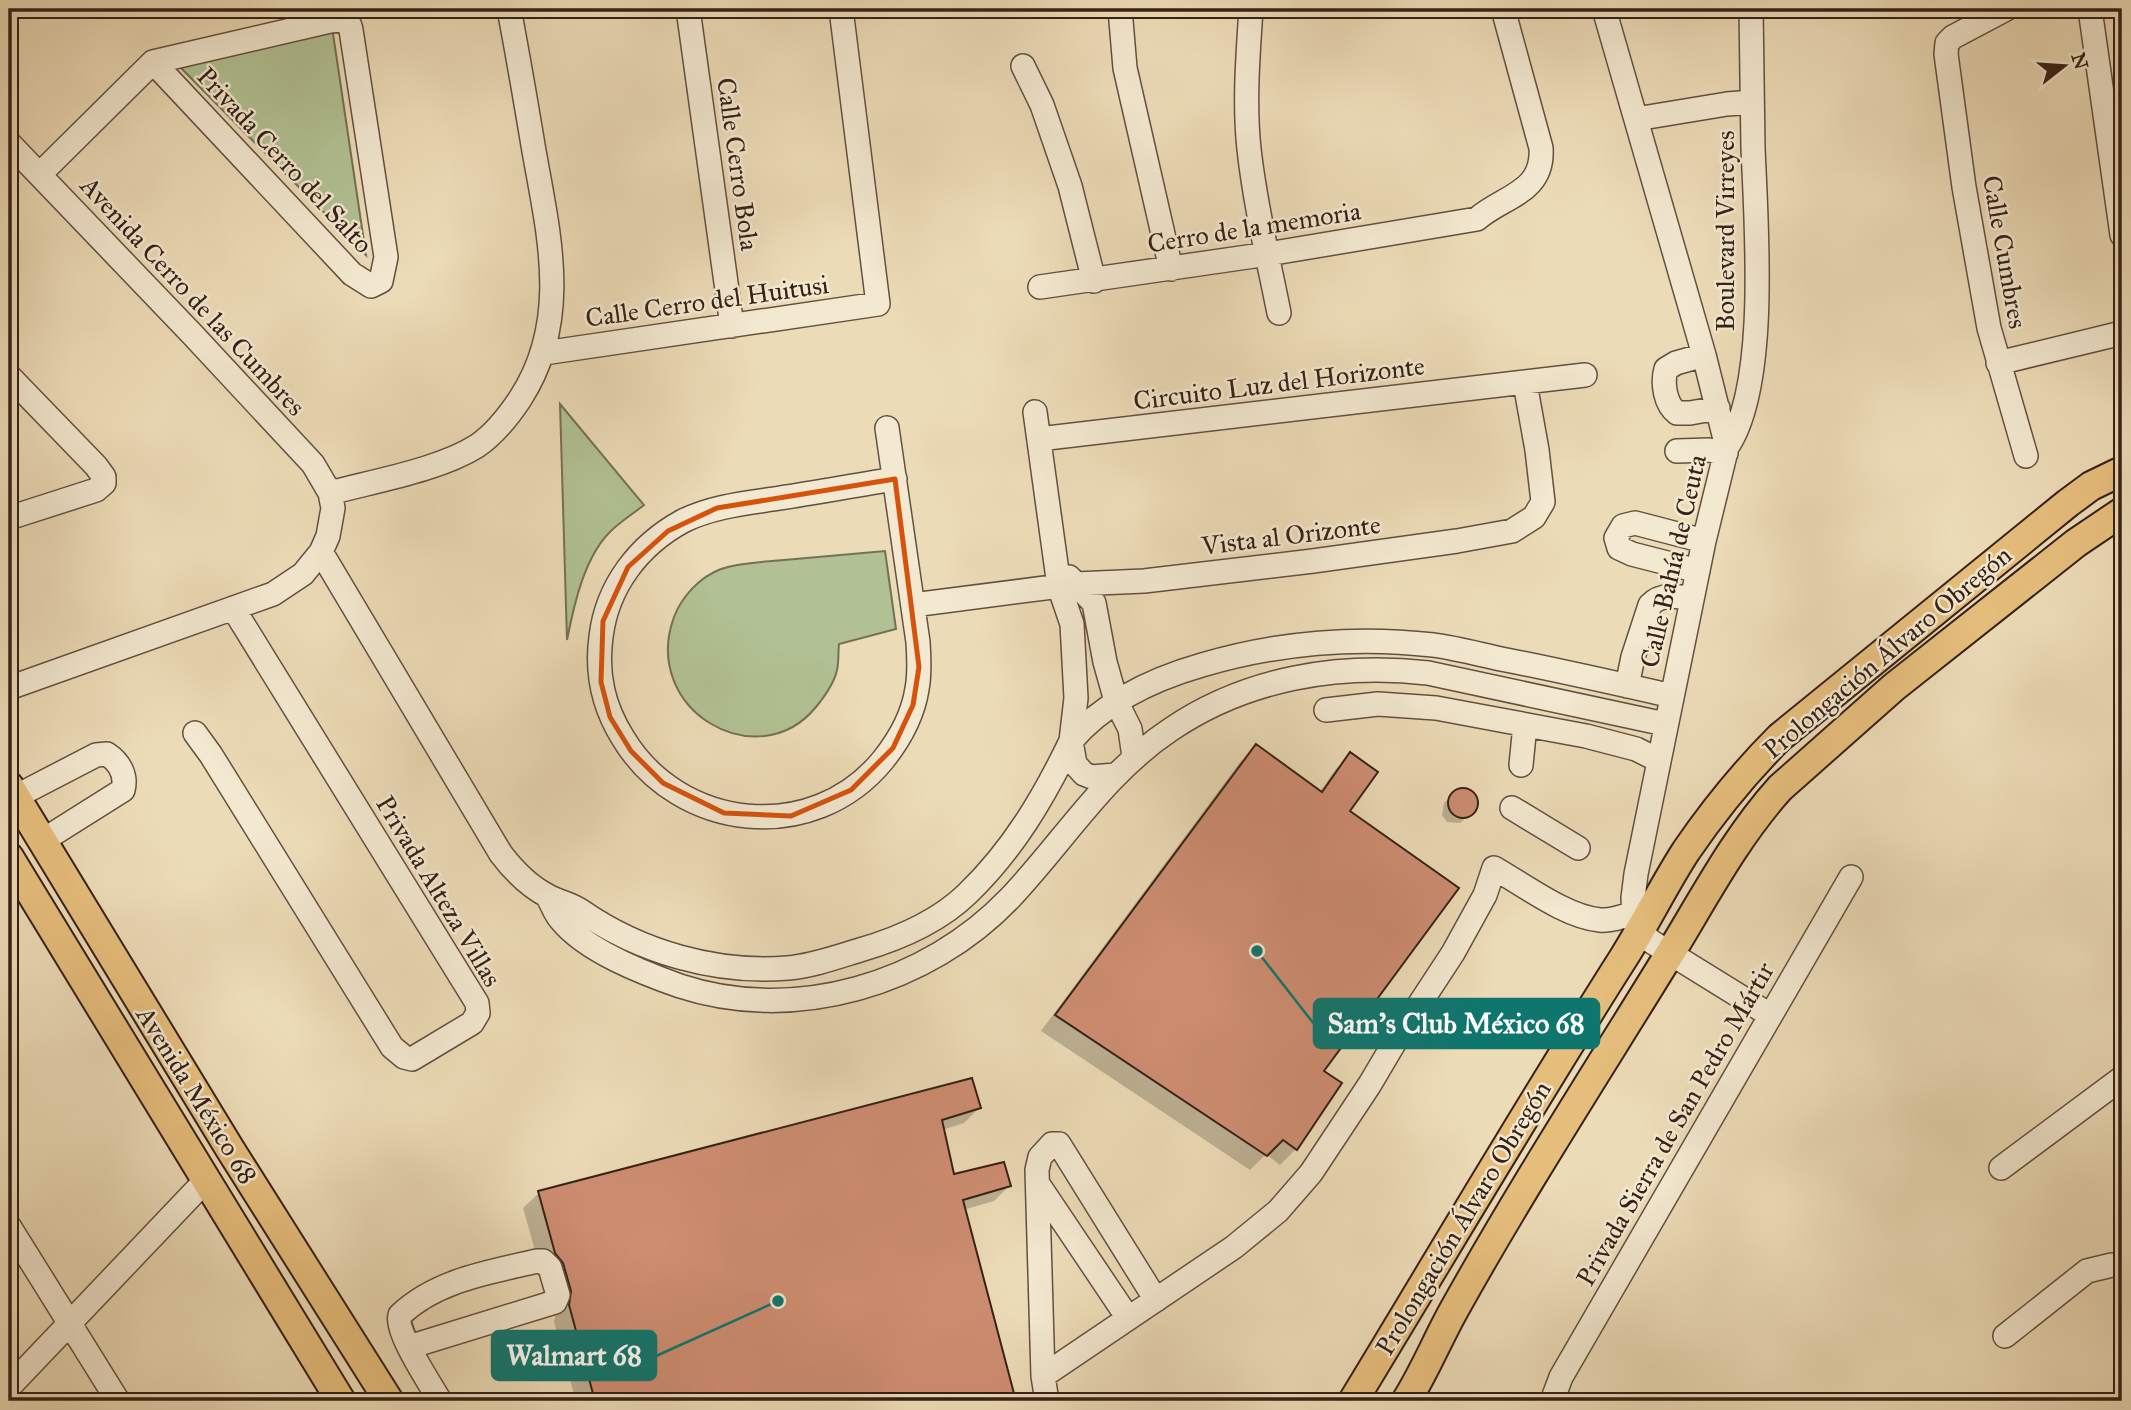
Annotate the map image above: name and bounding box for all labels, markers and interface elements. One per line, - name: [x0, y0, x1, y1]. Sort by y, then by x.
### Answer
- north arrow: [2030, 32, 2100, 102]
- text: N: [2066, 50, 2093, 72]
- street label: Privada Cerro del Salto: [190, 60, 380, 260]
- street label: Calle Cerro Bola: [710, 75, 766, 253]
- street label: Boulevard Virreyes: [1709, 130, 1741, 332]
- street label: Avenida Cerro de las Cumbres: [73, 169, 312, 422]
- street label: Calle Cumbres: [1976, 173, 2034, 331]
- street label: Cerro de la memoria: [1145, 194, 1363, 260]
- street label: Calle Cerro del Huitusi: [583, 268, 831, 334]
- street label: Circuito Luz del Horizonte: [1132, 349, 1427, 417]
- street label: Calle Bahía de Ceuta: [1633, 451, 1713, 671]
- street label: Vista al Orizonte: [1199, 508, 1383, 562]
- street label: Prolongación Álvaro Obregón: [1756, 539, 2018, 765]
- street label: Privada Alteza Villas: [369, 790, 509, 992]
- street label: Privada Sierra de San Pedro Mártir: [1569, 956, 1781, 1292]
- callout: Sam's Club México 68: [1314, 999, 1599, 1048]
- street label: Avenida México 68: [129, 1000, 264, 1190]
- text: Sam's Club México 68: [1327, 1006, 1585, 1041]
- street label: Prolongación Álvaro Obregón: [1368, 1075, 1558, 1361]
- callout: Walmart 68: [492, 1331, 656, 1380]
- text: Walmart 68: [506, 1338, 642, 1373]

